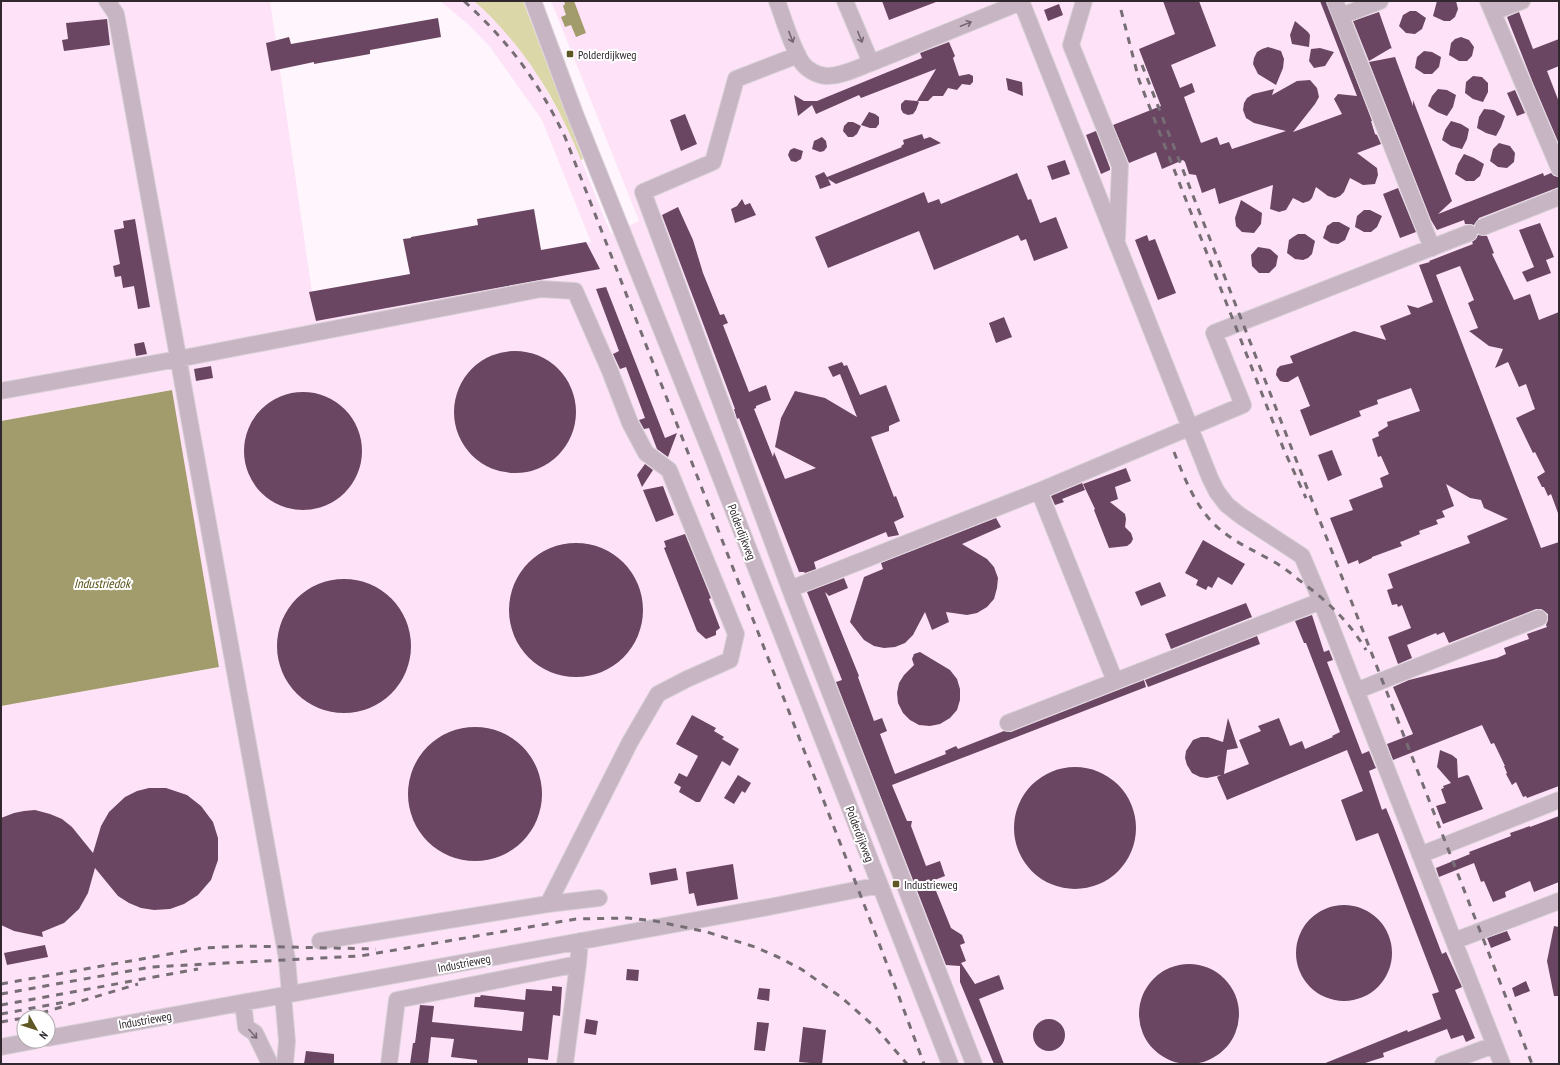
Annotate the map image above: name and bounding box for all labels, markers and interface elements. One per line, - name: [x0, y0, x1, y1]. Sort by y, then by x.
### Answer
- one-way arrow: [959, 20, 971, 27]
- one-way arrow: [787, 31, 795, 43]
- one-way arrow: [857, 31, 865, 43]
- place label: Polderdijkweg: [578, 47, 637, 62]
- marker: Polderdijkweg: [565, 49, 575, 59]
- street label: Polderdijkweg: [725, 502, 759, 562]
- water label: Industriedok: [74, 575, 132, 592]
- street label: Polderdijkweg: [843, 804, 877, 864]
- place label: Industrieweg: [904, 877, 958, 892]
- marker: Industrieweg: [891, 879, 901, 889]
- street label: Industrieweg: [436, 951, 492, 975]
- street label: Industrieweg: [117, 1008, 173, 1032]
- north arrow: [16, 1009, 56, 1049]
- text: N: [36, 1029, 51, 1042]
- one-way arrow: [249, 1029, 258, 1039]

